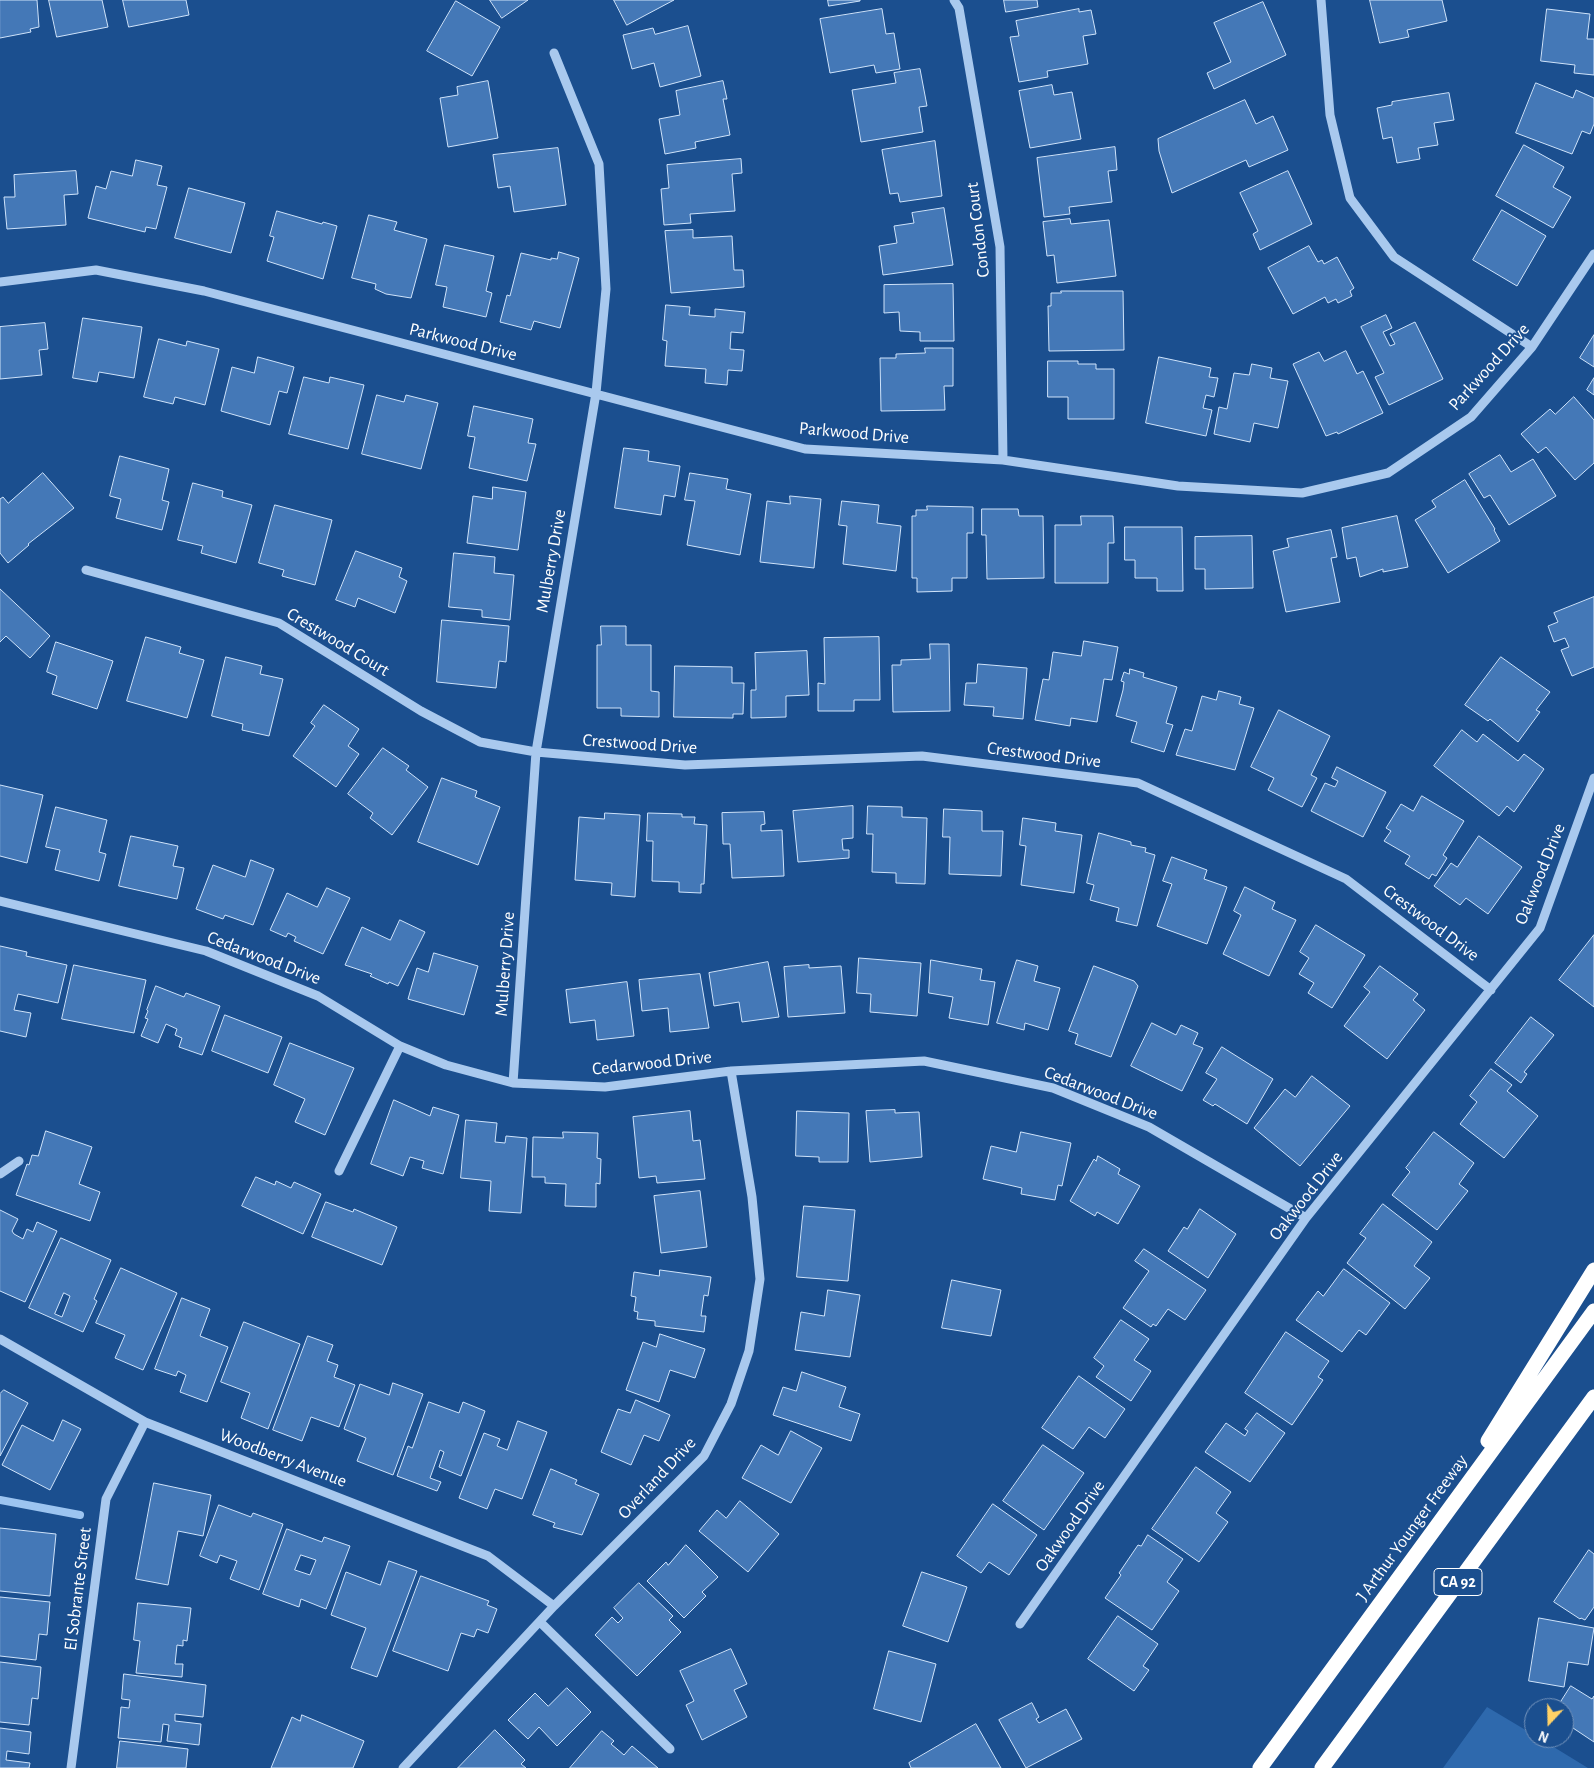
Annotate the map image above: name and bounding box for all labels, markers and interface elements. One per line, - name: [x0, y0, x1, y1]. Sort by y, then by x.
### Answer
- street label: Condon Court: [961, 181, 995, 279]
- street label: Parkwood Drive: [407, 318, 519, 366]
- street label: Parkwood Drive: [1444, 319, 1534, 415]
- street label: Parkwood Drive: [798, 417, 910, 449]
- street label: Mulberry Drive: [531, 507, 571, 615]
- street label: Crestwood Court: [283, 603, 393, 681]
- street label: Crestwood Drive: [582, 729, 698, 759]
- street label: Crestwood Drive: [986, 737, 1102, 773]
- street label: Oakwood Drive: [1510, 820, 1570, 928]
- street label: Crestwood Drive: [1379, 880, 1483, 966]
- street label: Mulberry Drive: [491, 911, 519, 1017]
- street label: Cedarwood Drive: [204, 926, 324, 990]
- street label: Cedarwood Drive: [591, 1046, 713, 1080]
- street label: Cedarwood Drive: [1041, 1061, 1161, 1125]
- street label: Oakwood Drive: [1264, 1147, 1348, 1245]
- street label: Woodberry Avenue: [216, 1424, 350, 1492]
- street label: Overland Drive: [613, 1432, 701, 1524]
- street label: J Arthur Younger Freeway: [1352, 1450, 1472, 1606]
- street label: Oakwood Drive: [1030, 1476, 1110, 1576]
- street label: El Sobrante Street: [60, 1526, 96, 1652]
- road number: CA 92: [1434, 1568, 1482, 1595]
- north arrow: [1524, 1698, 1574, 1748]
- text: N: [1537, 1728, 1551, 1744]

